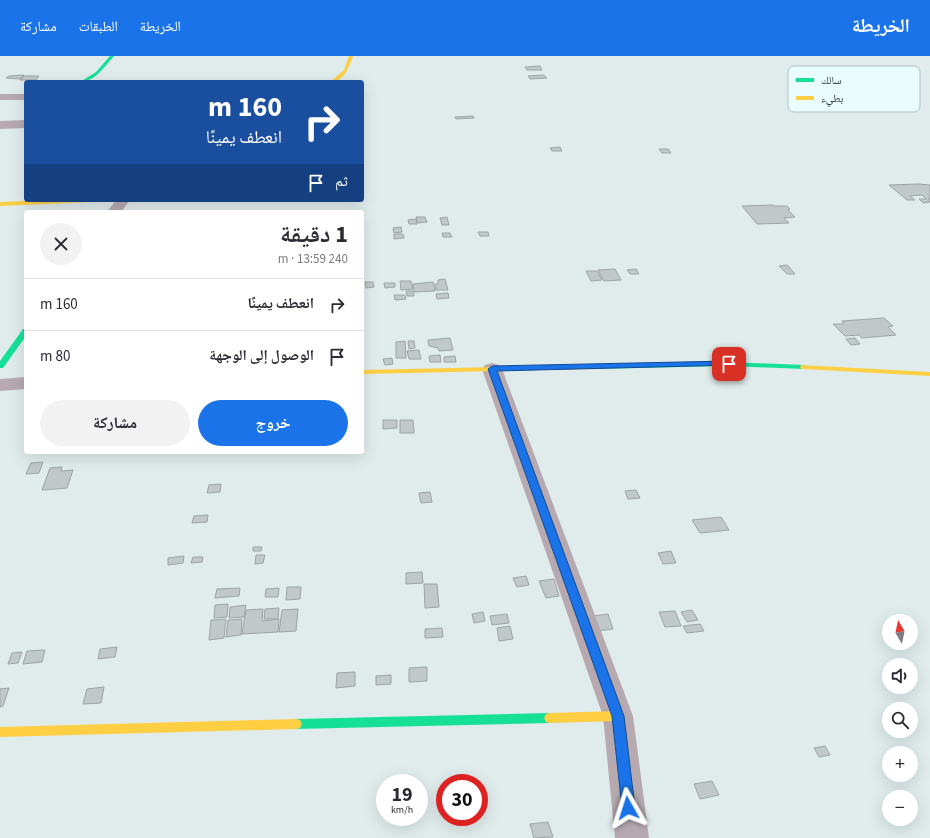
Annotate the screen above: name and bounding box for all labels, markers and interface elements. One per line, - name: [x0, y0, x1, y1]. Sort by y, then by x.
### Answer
- text: الخريطة: [852, 13, 910, 40]
- text: مشاركة: [20, 17, 57, 37]
- text: الطبقات: [79, 17, 118, 37]
- text: الخريطة: [140, 17, 181, 37]
- legend: [788, 66, 920, 112]
- text: سالك: [821, 73, 841, 88]
- text: 160 m: [208, 87, 282, 127]
- text: بطيء: [821, 91, 843, 107]
- icon: right: [296, 96, 348, 148]
- text: انعطف يمينًا: [206, 125, 282, 150]
- text: ثم: [335, 171, 348, 192]
- icon: arrive: [305, 172, 327, 194]
- text: 1 دقيقة: [280, 217, 348, 252]
- button: close: [40, 223, 82, 265]
- text: 240 m · 13:59: [278, 250, 348, 268]
- text: انعطف يمينًا: [247, 293, 314, 314]
- text: 160 m: [40, 294, 78, 315]
- icon: right: [326, 294, 348, 316]
- text: الوصول إلى الوجهة: [209, 345, 314, 366]
- text: 80 m: [40, 346, 70, 367]
- icon: arrive: [326, 346, 348, 368]
- pin: [712, 347, 746, 381]
- icon: arrive: [718, 353, 740, 375]
- button: مشاركة: [40, 400, 190, 446]
- button: خروج: [198, 400, 348, 446]
- north arrow: [882, 614, 918, 650]
- map controls: [882, 614, 918, 826]
- button: sound: [882, 658, 918, 694]
- button: search: [882, 702, 918, 738]
- button: +: [882, 746, 918, 782]
- speed limit sign: 30: [436, 774, 488, 826]
- text: 19: [391, 781, 413, 809]
- position arrow: [607, 787, 649, 829]
- button: −: [882, 790, 918, 826]
- text: km/h: [391, 803, 413, 817]

